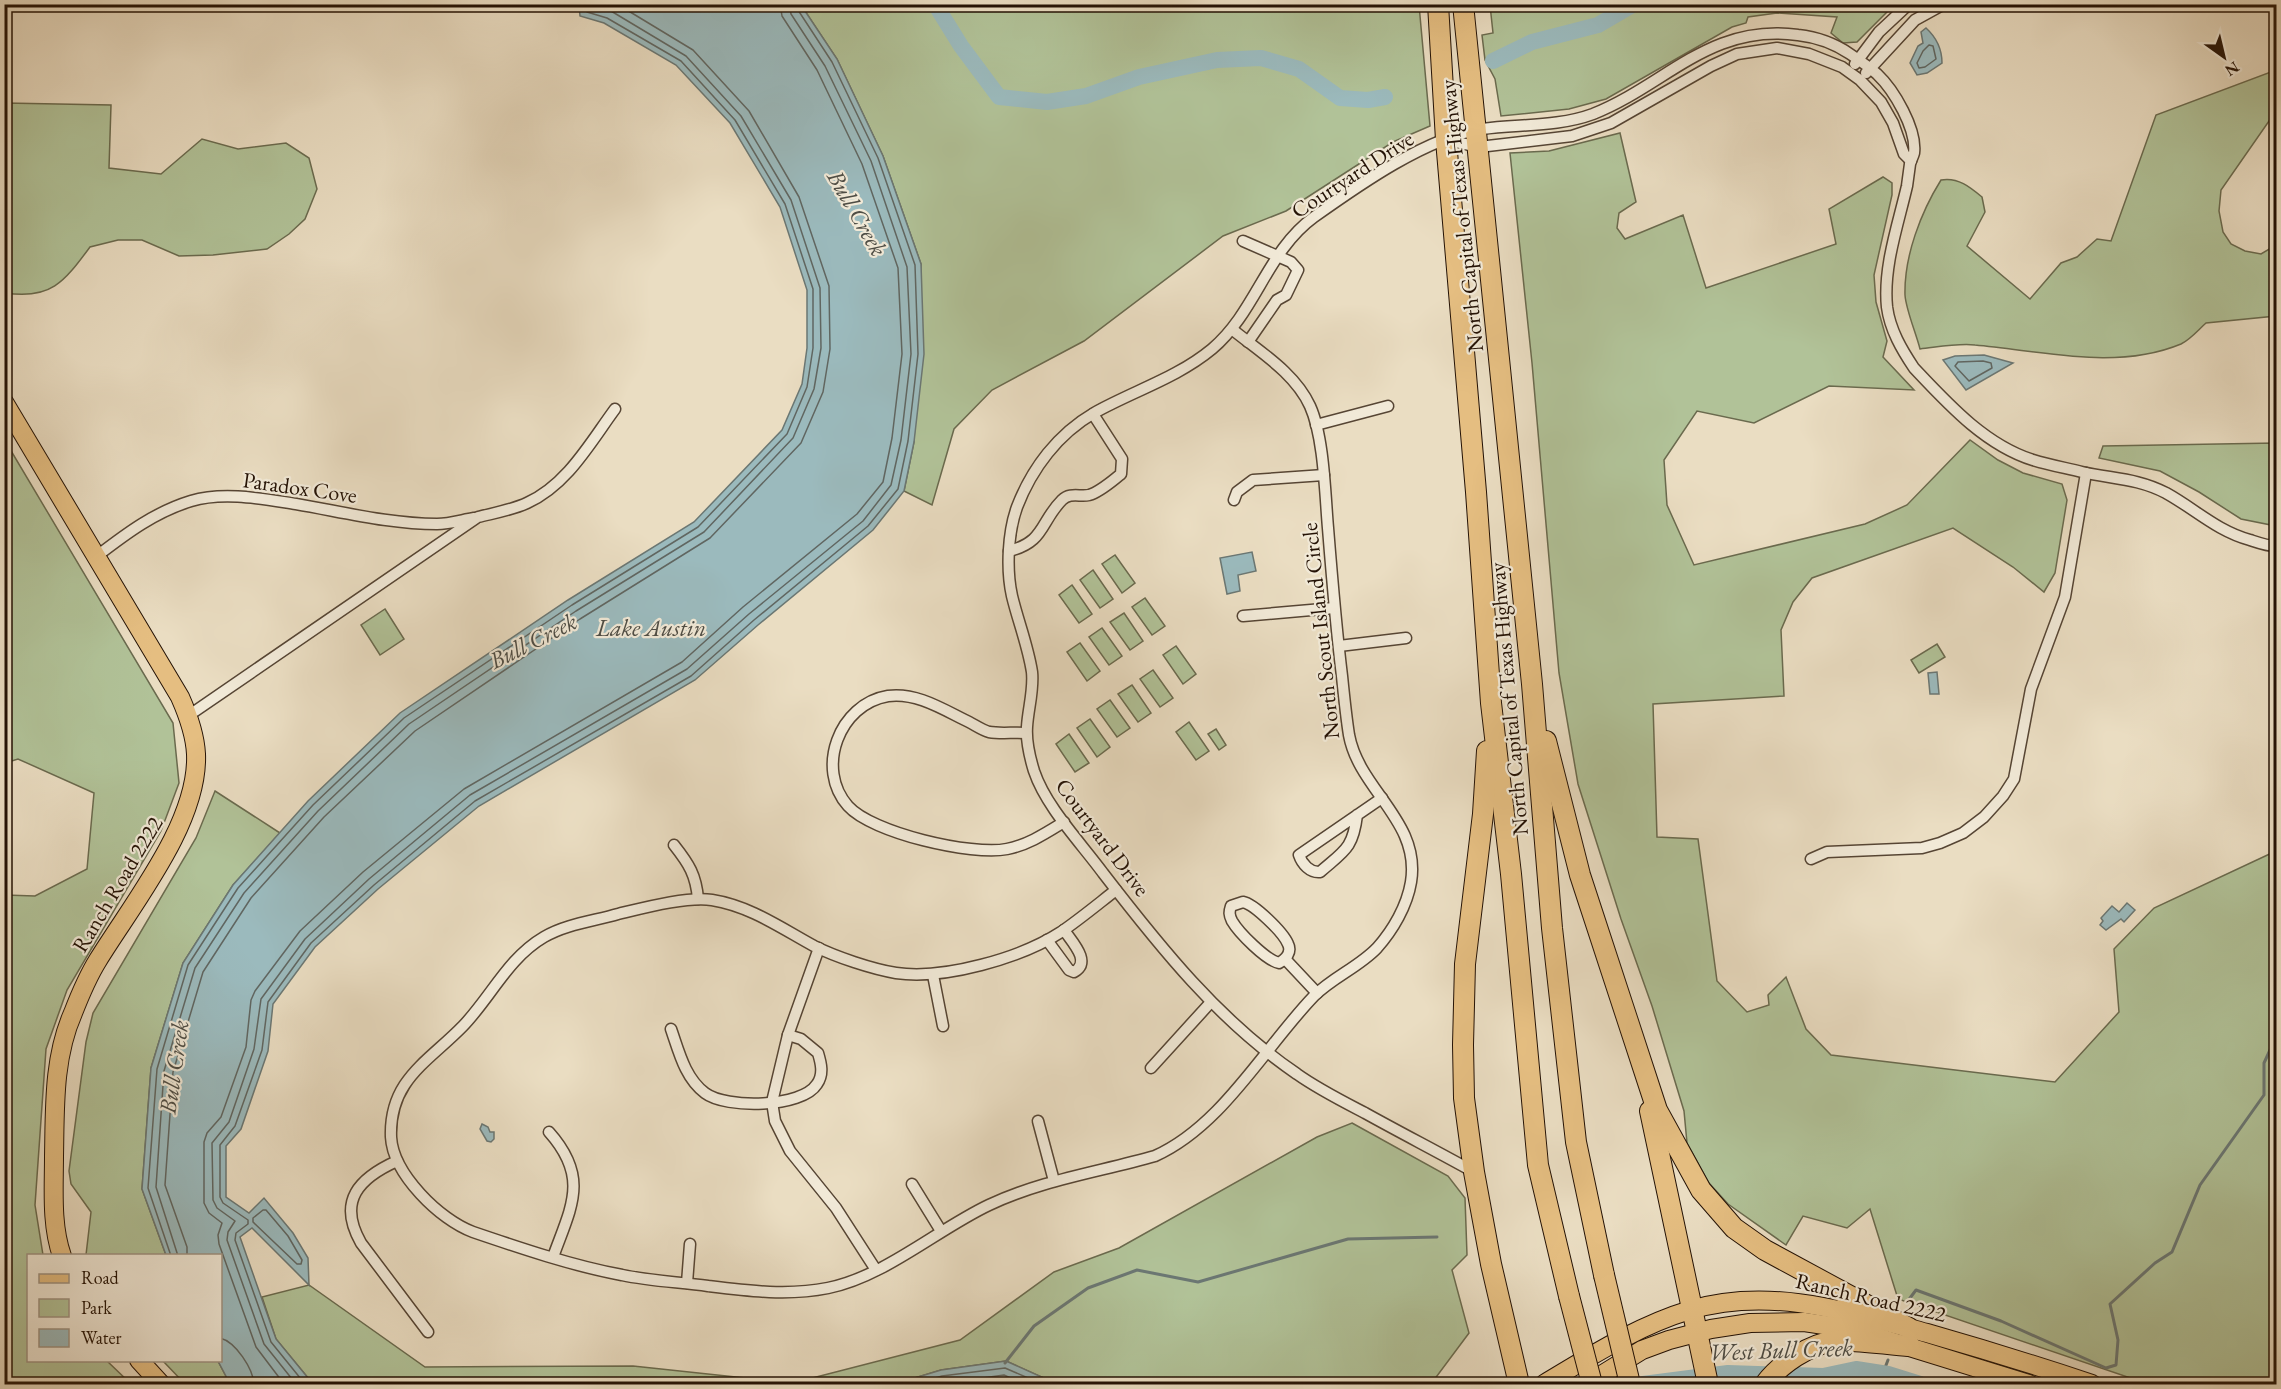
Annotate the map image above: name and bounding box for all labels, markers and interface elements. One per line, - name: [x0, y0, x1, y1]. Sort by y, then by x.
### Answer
- north arrow: [2194, 27, 2254, 87]
- text: N: [2221, 57, 2243, 81]
- street label: North Capital of Texas Highway: [1433, 78, 1490, 354]
- street label: Courtyard Drive: [1286, 124, 1419, 225]
- water label: Bull Creek: [820, 163, 895, 261]
- street label: Paradox Cove: [241, 465, 359, 510]
- street label: North Scout Island Circle: [1295, 521, 1346, 741]
- street label: North Capital of Texas Highway: [1482, 561, 1535, 837]
- water label: Bull Creek: [483, 605, 582, 676]
- water label: Lake Austin: [595, 612, 706, 643]
- street label: Courtyard Drive: [1049, 773, 1157, 902]
- street label: Ranch Road 2222: [65, 811, 170, 957]
- water label: Bull Creek: [151, 1018, 195, 1117]
- legend: [27, 1254, 222, 1362]
- text: Road: [81, 1266, 120, 1289]
- street label: Ranch Road 2222: [1793, 1266, 1949, 1329]
- text: Park: [81, 1296, 112, 1319]
- text: Water: [81, 1326, 122, 1349]
- water label: West Bull Creek: [1708, 1331, 1854, 1368]

